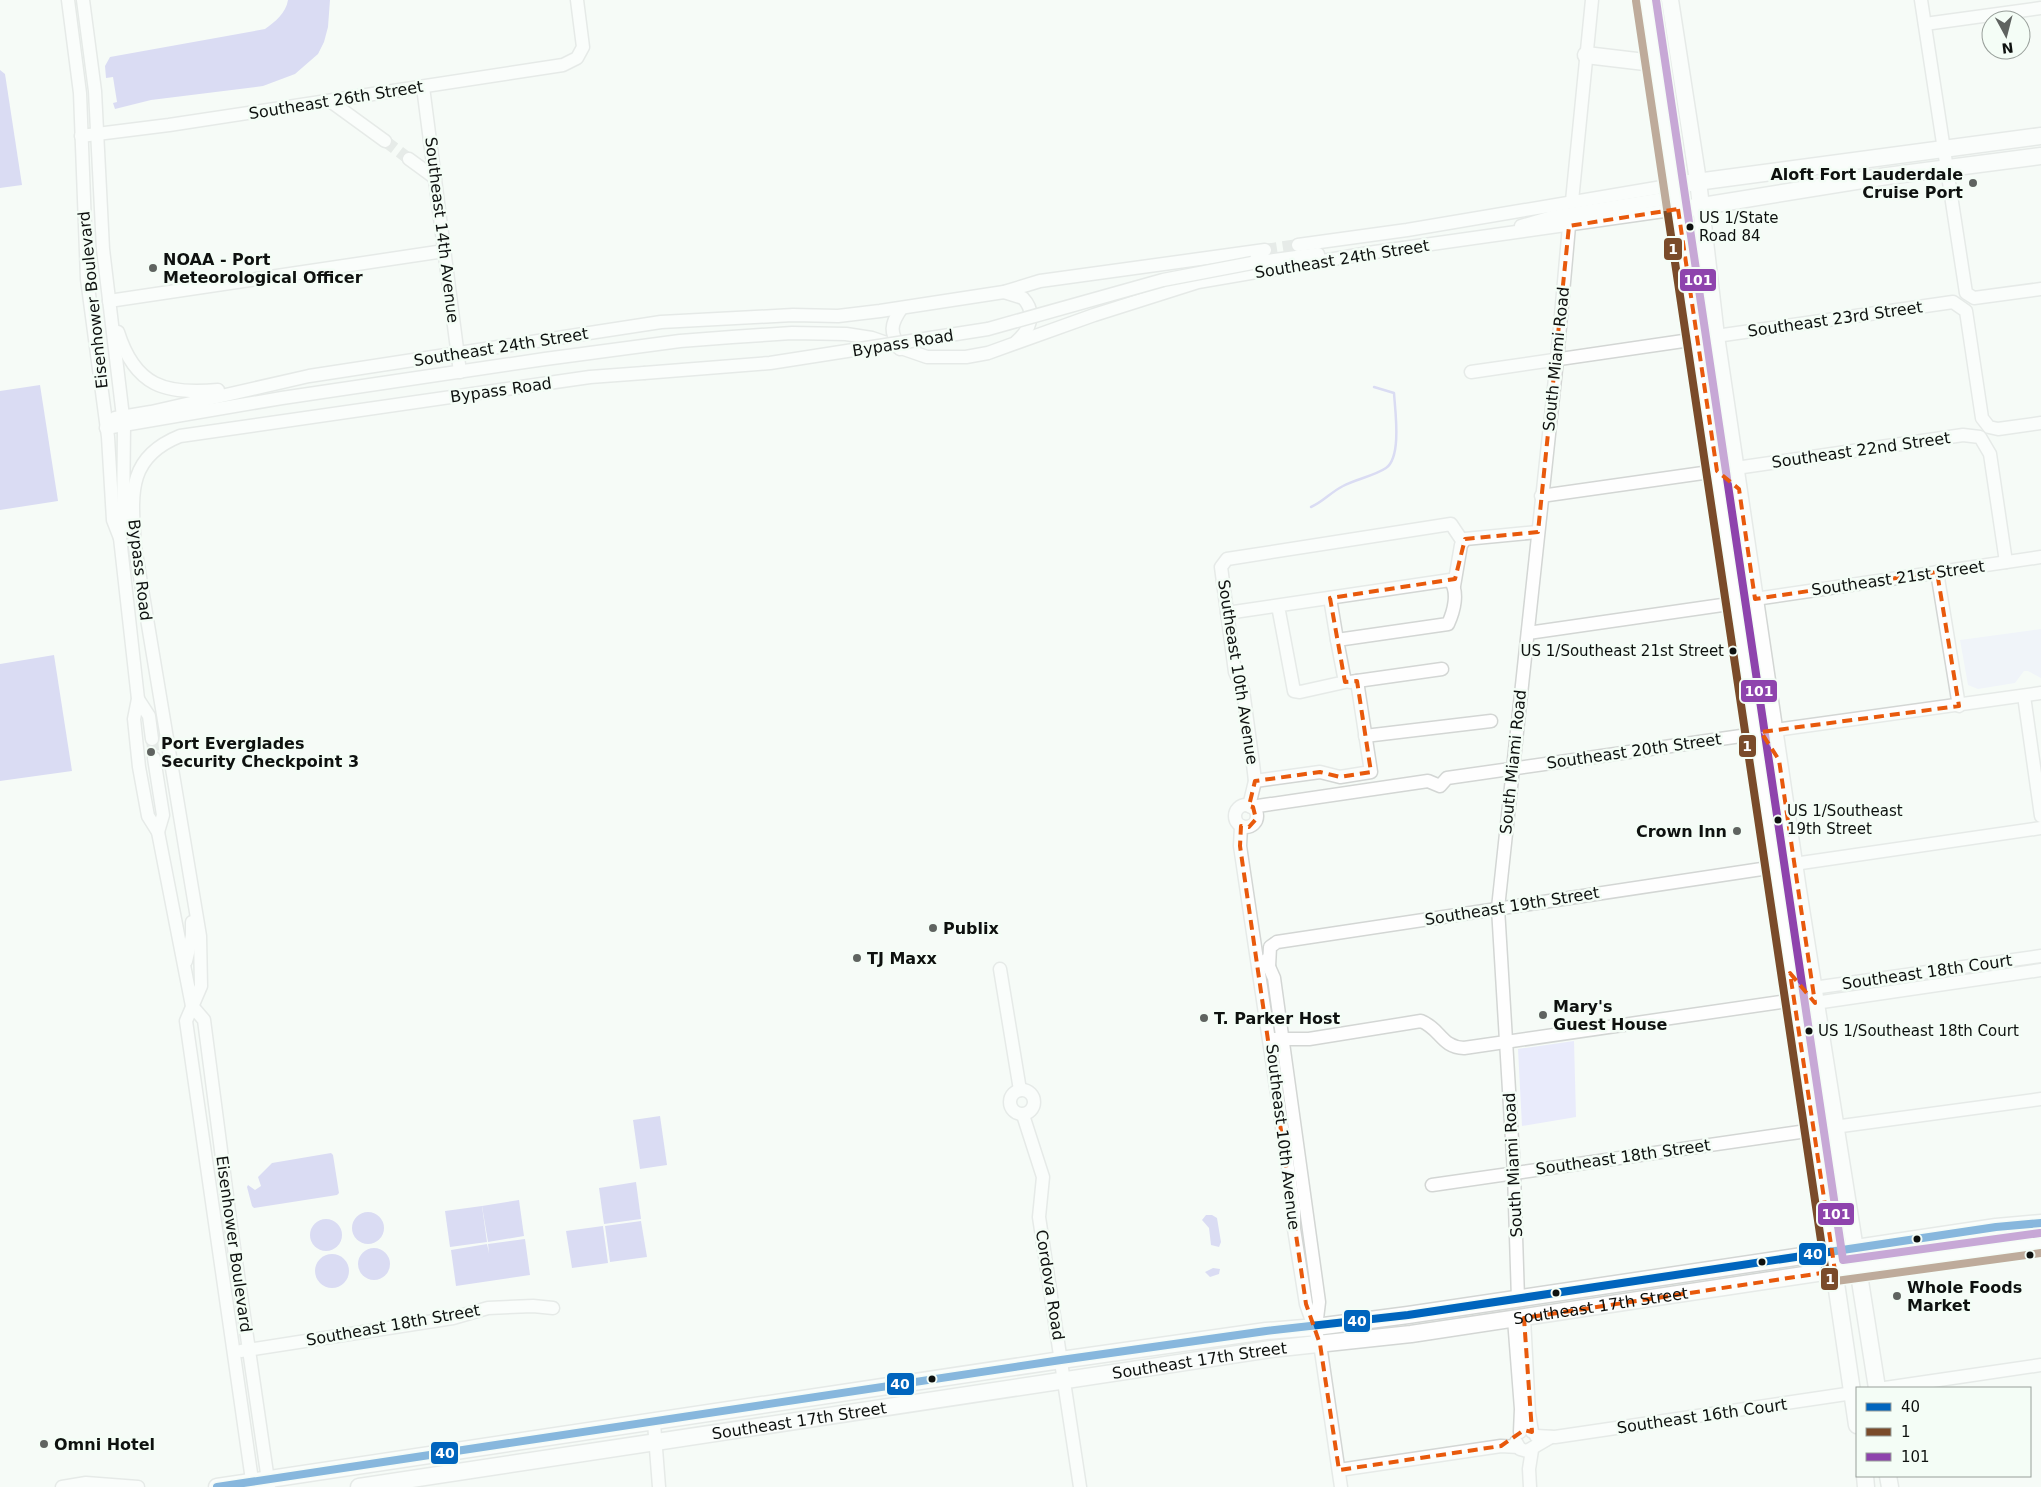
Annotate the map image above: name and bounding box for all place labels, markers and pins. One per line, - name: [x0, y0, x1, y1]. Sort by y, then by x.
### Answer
- place label: Aloft Fort Lauderdale Cruise Port: [1770, 165, 1963, 202]
- marker: Aloft Fort Lauderdale Cruise Port: [1967, 177, 1979, 189]
- place label: US 1/State Road 84: [1699, 209, 1779, 245]
- marker: US 1/State Road 84: [1685, 222, 1695, 232]
- place label: NOAA - Port Meteorological Officer: [163, 250, 363, 287]
- marker: NOAA - Port Meteorological Officer: [147, 262, 159, 274]
- place label: US 1/Southeast 21st Street: [1521, 642, 1724, 660]
- marker: US 1/Southeast 21st Street: [1728, 646, 1738, 656]
- place label: Port Everglades Security Checkpoint 3: [161, 734, 359, 771]
- marker: Port Everglades Security Checkpoint 3: [145, 746, 157, 758]
- place label: US 1/Southeast 19th Street: [1787, 802, 1903, 838]
- marker: US 1/Southeast 19th Street: [1773, 815, 1783, 825]
- place label: Crown Inn: [1636, 822, 1727, 841]
- marker: Crown Inn: [1731, 825, 1743, 837]
- place label: Publix: [943, 919, 1000, 938]
- marker: Publix: [927, 922, 939, 934]
- place label: TJ Maxx: [867, 949, 937, 968]
- marker: TJ Maxx: [851, 952, 863, 964]
- place label: Mary's Guest House: [1553, 997, 1667, 1034]
- place label: T. Parker Host: [1214, 1009, 1341, 1028]
- marker: Mary's Guest House: [1537, 1009, 1549, 1021]
- marker: T. Parker Host: [1198, 1012, 1210, 1024]
- place label: US 1/Southeast 18th Court: [1818, 1022, 2019, 1040]
- marker: US 1/Southeast 18th Court: [1804, 1026, 1814, 1036]
- unlabelled marker: [1912, 1234, 1922, 1244]
- unlabelled marker: [2025, 1250, 2035, 1260]
- unlabelled marker: [1757, 1257, 1767, 1267]
- place label: Whole Foods Market: [1907, 1278, 2022, 1315]
- unlabelled marker: [1551, 1288, 1561, 1298]
- marker: Whole Foods Market: [1891, 1290, 1903, 1302]
- unlabelled marker: [927, 1374, 937, 1384]
- place label: Omni Hotel: [54, 1435, 155, 1454]
- marker: Omni Hotel: [38, 1438, 50, 1450]

